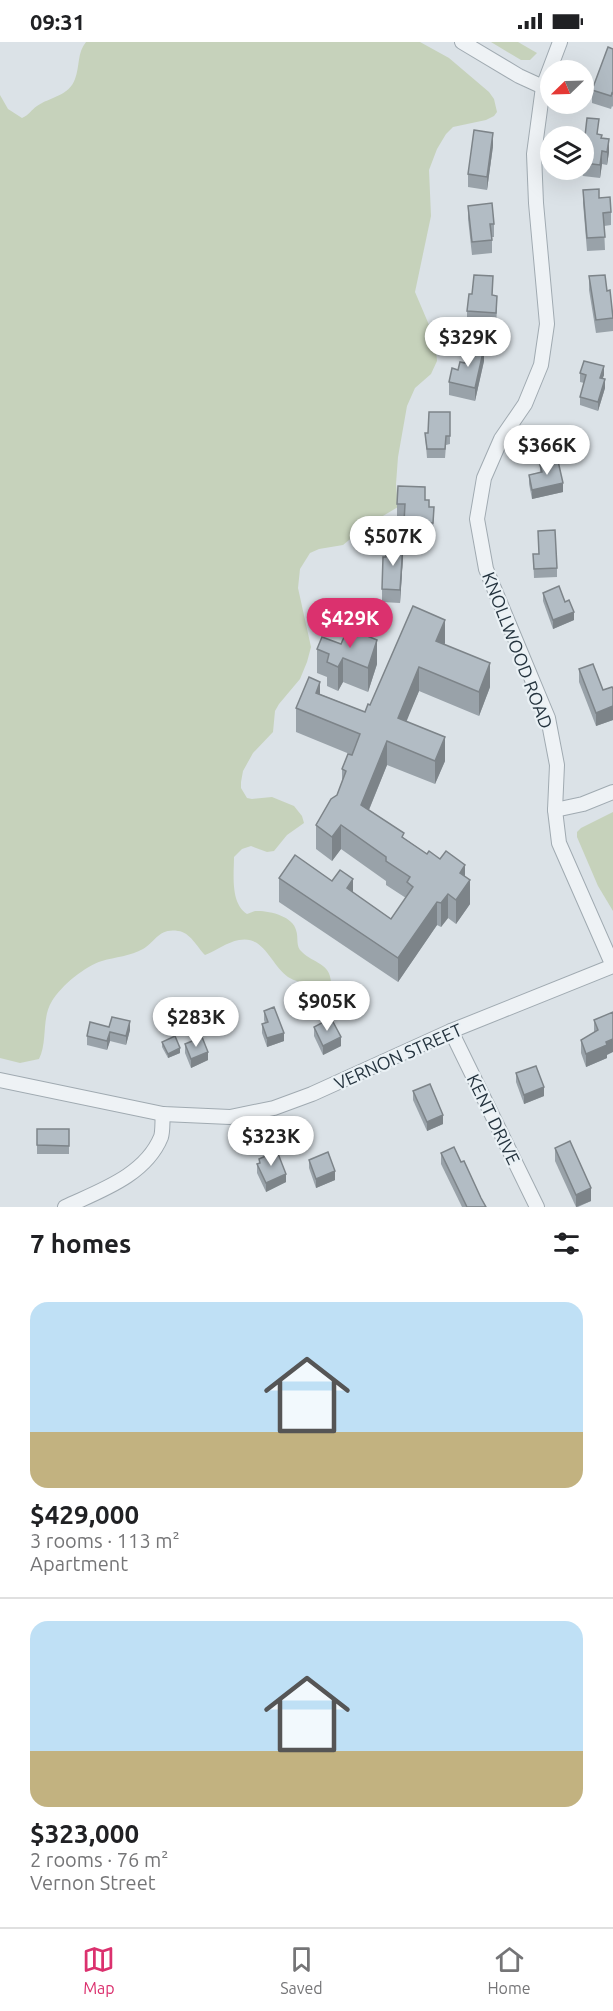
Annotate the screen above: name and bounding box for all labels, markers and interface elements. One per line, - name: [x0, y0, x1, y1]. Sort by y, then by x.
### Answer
- text: 09:31: [30, 9, 85, 34]
- north arrow: [540, 60, 594, 114]
- map controls: [540, 60, 594, 180]
- button: layers: [540, 126, 594, 180]
- pin: $329K: [426, 317, 510, 368]
- text: $329K: [439, 325, 497, 348]
- pin: $366K: [505, 425, 589, 476]
- text: $366K: [518, 433, 576, 456]
- pin: $507K: [351, 516, 435, 567]
- text: $507K: [364, 524, 422, 547]
- street label: KNOLLWOOD ROAD: [479, 569, 557, 731]
- pin: $429K: [308, 598, 392, 649]
- text: $429K: [321, 606, 379, 629]
- pin: $905K: [285, 981, 369, 1032]
- text: $905K: [298, 989, 356, 1012]
- pin: $283K: [154, 997, 238, 1048]
- text: $283K: [167, 1005, 225, 1028]
- street label: VERNON STREET: [331, 1019, 465, 1093]
- street label: KENT DRIVE: [464, 1071, 524, 1167]
- pin: $323K: [229, 1116, 313, 1167]
- text: $323K: [242, 1124, 300, 1147]
- icon: filters: [550, 1227, 583, 1260]
- text: 7 homes: [30, 1229, 131, 1258]
- icon: home: [253, 1341, 361, 1449]
- text: $429,000: [30, 1500, 139, 1529]
- text: 3 rooms · 113 m²: [30, 1529, 180, 1552]
- text: Apartment: [30, 1552, 128, 1575]
- icon: home: [253, 1660, 361, 1768]
- text: $323,000: [30, 1819, 139, 1848]
- text: 2 rooms · 76 m²: [30, 1848, 168, 1871]
- text: Vernon Street: [30, 1871, 156, 1894]
- tab: Map: [82, 1943, 115, 1997]
- tab: Saved: [280, 1943, 323, 1997]
- tab: Home: [487, 1943, 531, 1997]

